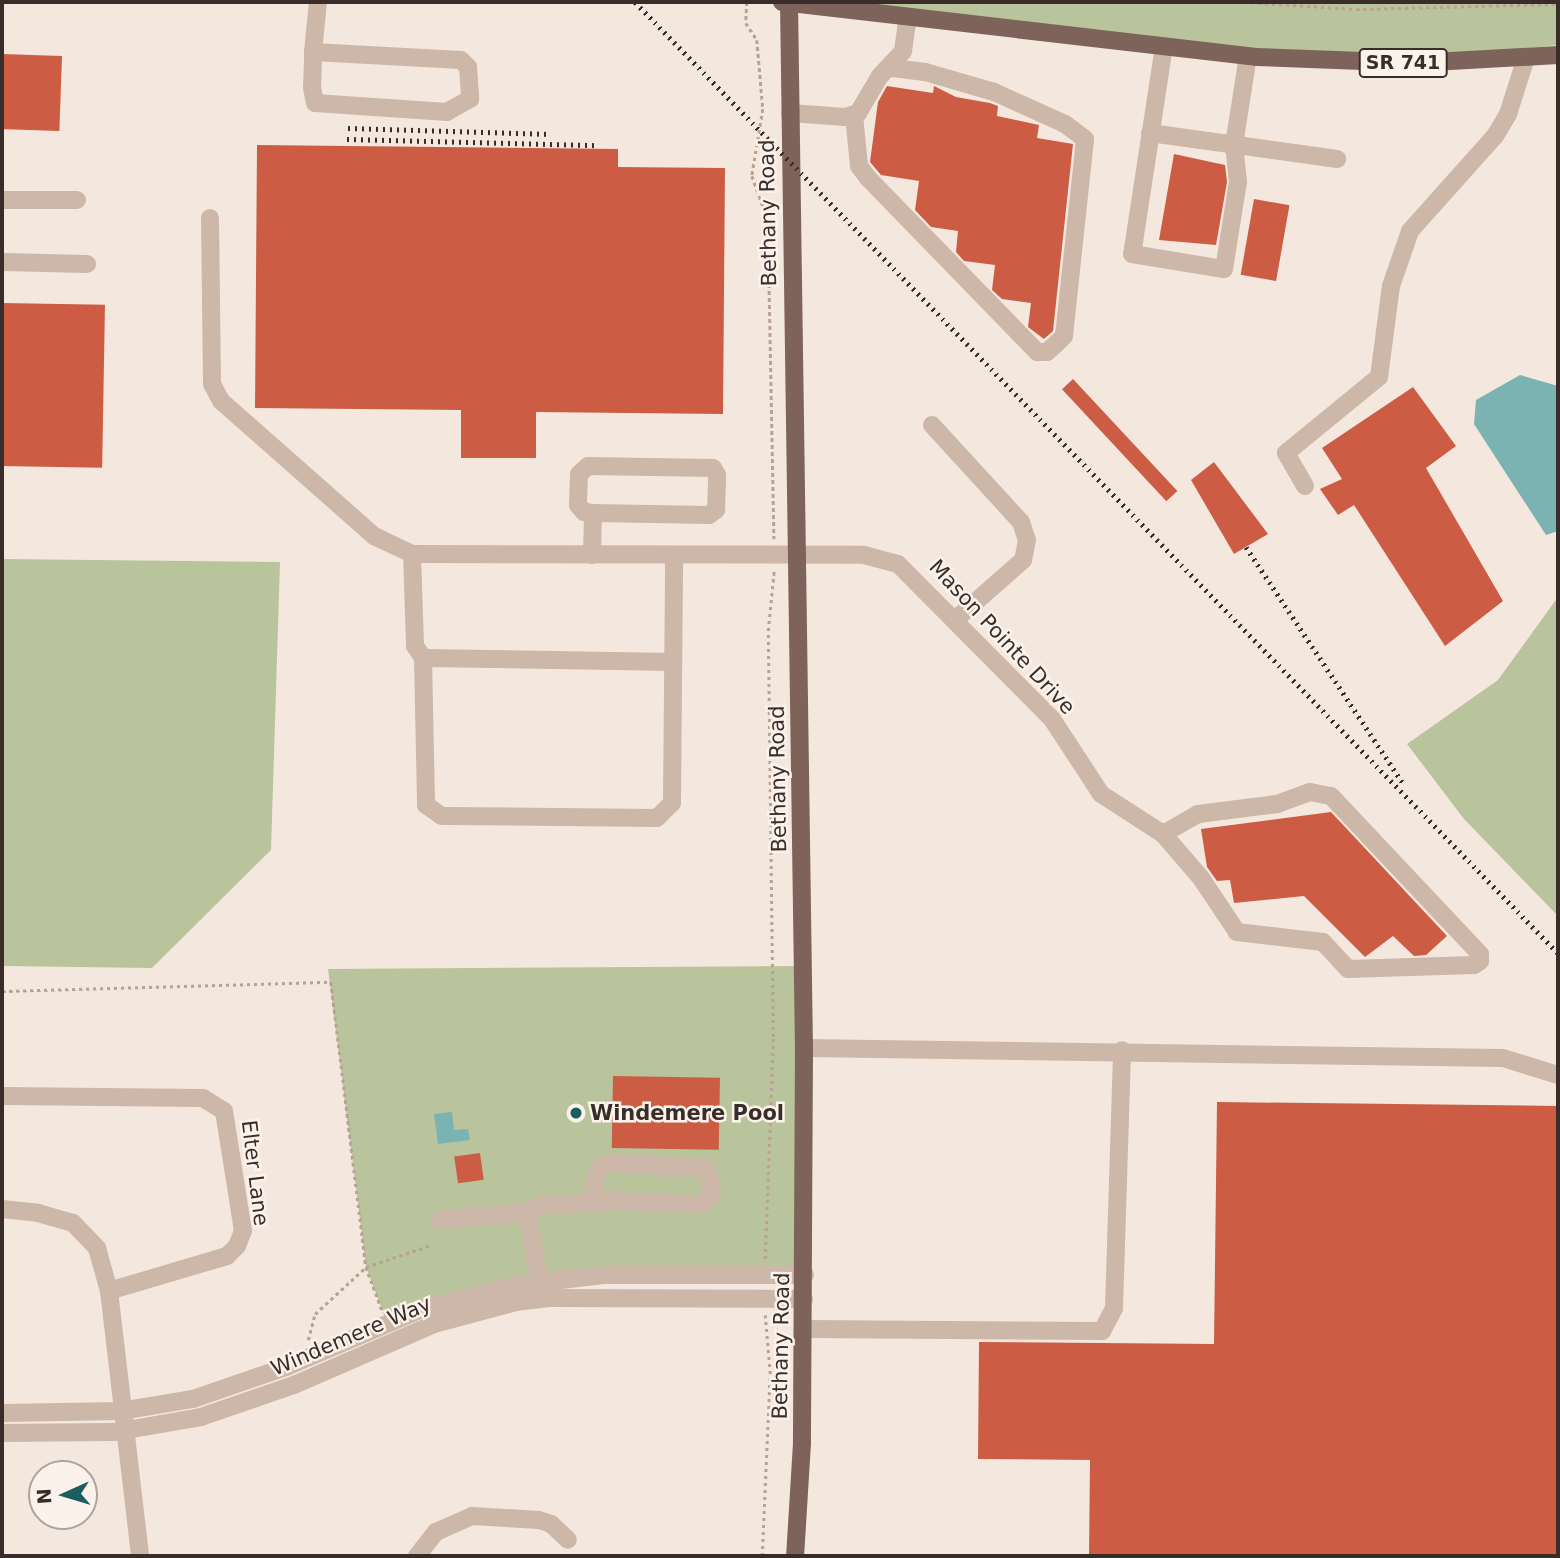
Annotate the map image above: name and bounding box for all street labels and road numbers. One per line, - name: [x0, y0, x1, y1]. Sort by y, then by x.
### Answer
- road number: SR 741: [1358, 48, 1448, 78]
- street label: Bethany Road: [754, 139, 782, 287]
- street label: Mason Pointe Drive: [924, 554, 1080, 720]
- street label: Bethany Road: [764, 705, 792, 853]
- street label: Elter Lane: [236, 1119, 274, 1227]
- street label: Bethany Road: [767, 1272, 795, 1420]
- street label: Windemere Way: [267, 1291, 435, 1381]

